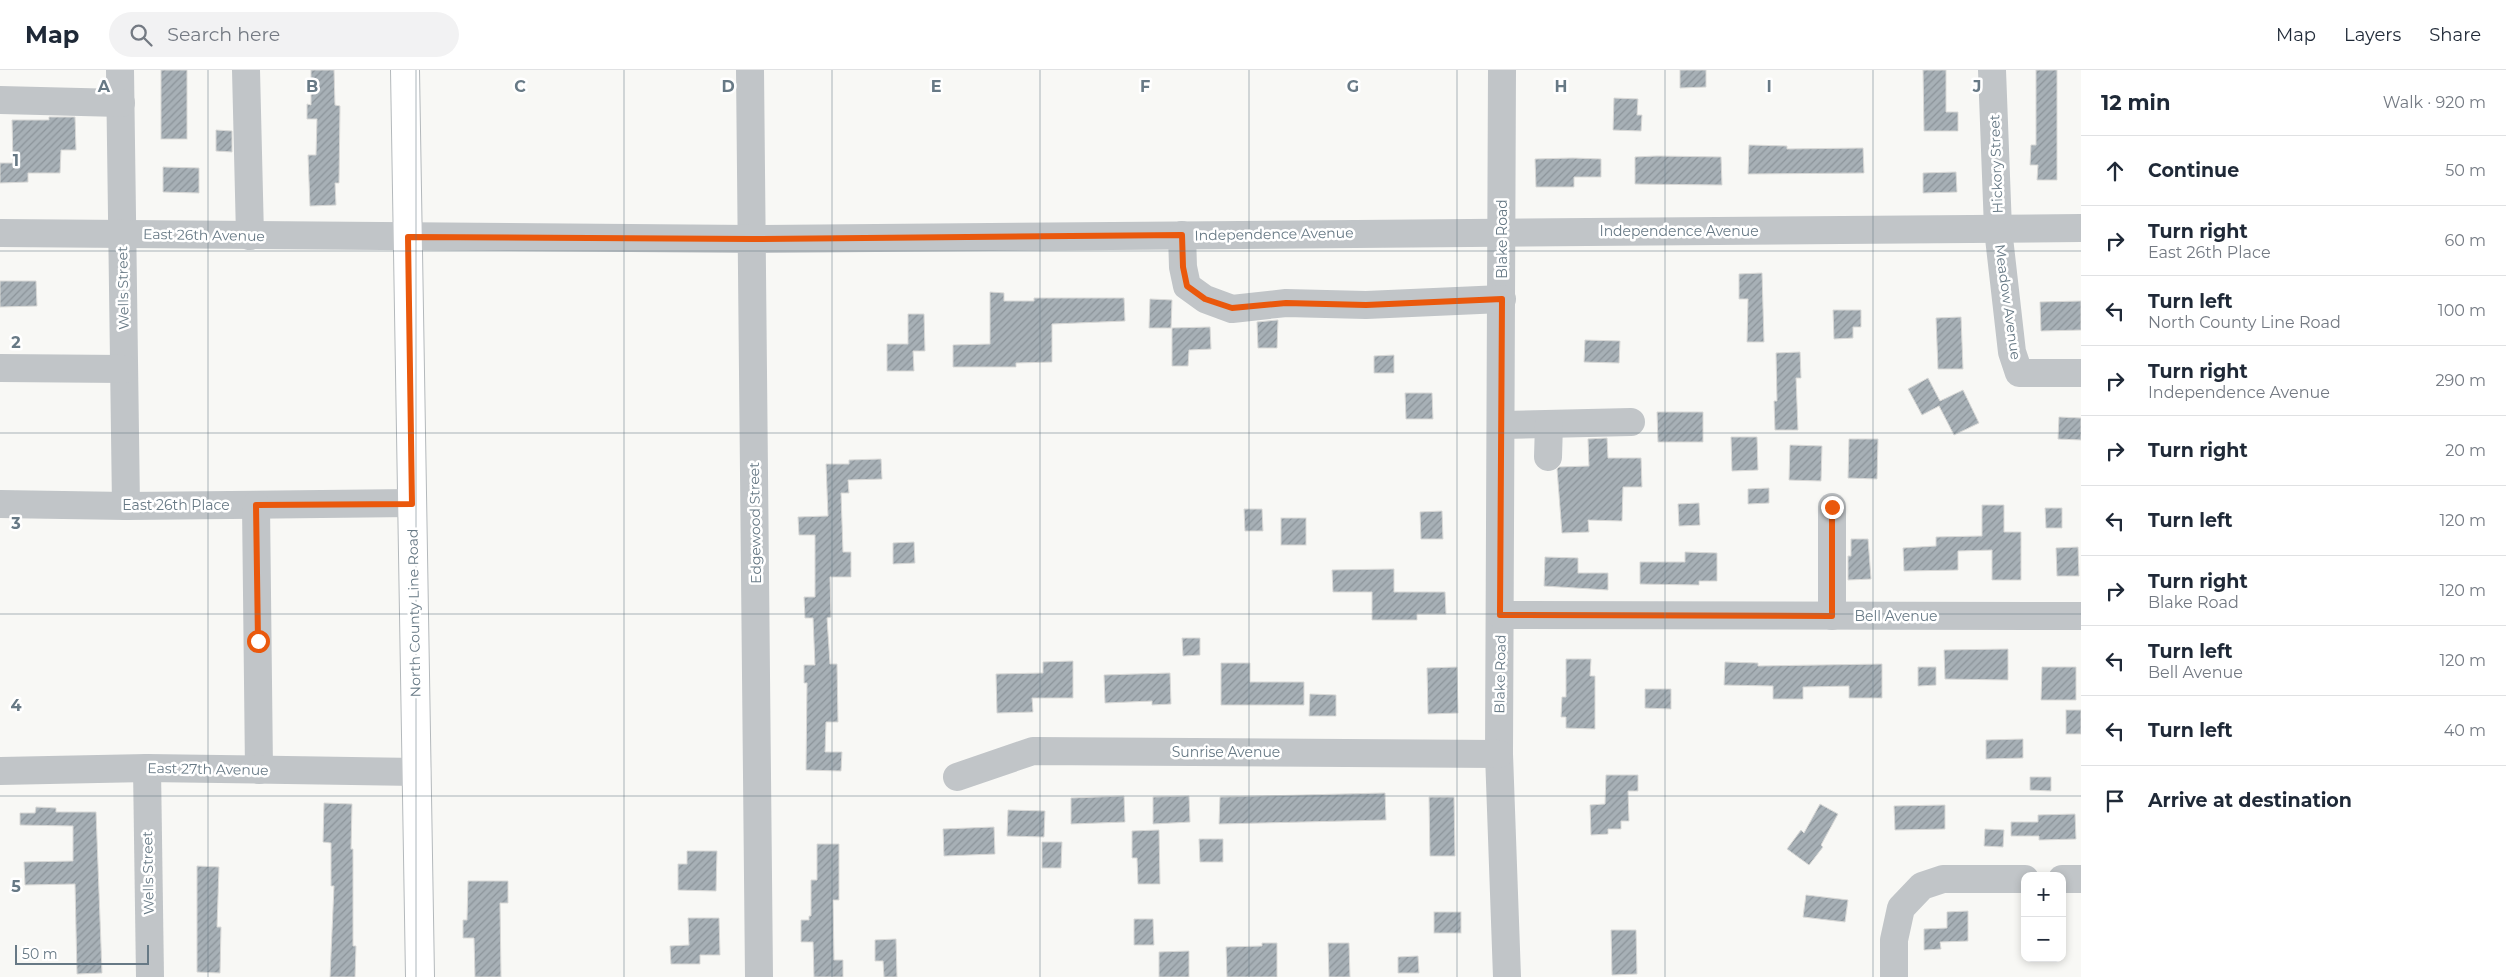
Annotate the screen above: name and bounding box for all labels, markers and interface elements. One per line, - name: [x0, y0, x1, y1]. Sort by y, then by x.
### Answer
- search box: [109, 12, 459, 57]
- text: Map: [25, 20, 79, 49]
- icon: search: [127, 21, 155, 49]
- text: Search here: [167, 23, 280, 46]
- text: Map: [2276, 24, 2316, 46]
- text: Layers: [2344, 24, 2401, 46]
- text: Share: [2429, 24, 2481, 46]
- text: A: [97, 77, 111, 96]
- text: B: [306, 77, 318, 96]
- text: C: [514, 77, 526, 96]
- text: D: [721, 77, 735, 96]
- text: E: [931, 77, 941, 96]
- text: F: [1140, 77, 1150, 96]
- text: G: [1347, 77, 1359, 96]
- text: H: [1555, 77, 1567, 96]
- text: I: [1766, 77, 1772, 96]
- text: J: [1972, 77, 1981, 96]
- text: 12 min: [2101, 90, 2170, 115]
- text: Walk · 920 m: [2383, 93, 2486, 112]
- street label: Hickory Street: [1985, 114, 2007, 214]
- text: 1: [13, 151, 19, 170]
- icon: ahead: [2101, 157, 2129, 185]
- text: Continue: [2148, 159, 2239, 182]
- text: 50 m: [2445, 161, 2486, 180]
- street label: Blake Road: [1493, 199, 1511, 279]
- text: Turn right: [2148, 220, 2248, 243]
- street label: Independence Avenue: [1599, 222, 1759, 240]
- street label: Independence Avenue: [1194, 224, 1354, 244]
- street label: East 26th Avenue: [143, 225, 265, 245]
- icon: right: [2101, 227, 2129, 255]
- text: 60 m: [2444, 231, 2486, 250]
- street label: Meadow Avenue: [1991, 243, 2025, 361]
- text: East 26th Place: [2148, 243, 2271, 262]
- street label: Wells Street: [113, 246, 133, 330]
- text: Turn left: [2148, 290, 2233, 313]
- icon: left: [2101, 297, 2129, 325]
- text: 100 m: [2438, 301, 2486, 320]
- text: North County Line Road: [2148, 313, 2341, 332]
- text: 2: [11, 333, 21, 352]
- text: Turn right: [2148, 360, 2248, 383]
- icon: right: [2101, 367, 2129, 395]
- text: 290 m: [2435, 371, 2486, 390]
- text: Independence Avenue: [2148, 383, 2330, 402]
- icon: right: [2101, 437, 2129, 465]
- text: Turn right: [2148, 439, 2248, 462]
- text: 20 m: [2445, 441, 2486, 460]
- street label: Edgewood Street: [745, 462, 765, 584]
- street label: East 26th Place: [122, 496, 230, 514]
- route end: [1821, 496, 1844, 519]
- icon: left: [2101, 507, 2129, 535]
- text: Turn left: [2148, 509, 2233, 532]
- text: 120 m: [2439, 511, 2486, 530]
- text: 3: [10, 514, 21, 533]
- street label: North County Line Road: [404, 529, 424, 697]
- text: Turn right: [2148, 570, 2248, 593]
- icon: right: [2101, 577, 2129, 605]
- text: 120 m: [2439, 581, 2486, 600]
- text: Blake Road: [2148, 593, 2239, 612]
- street label: Bell Avenue: [1854, 607, 1938, 625]
- route start: [247, 630, 270, 653]
- street label: Blake Road: [1490, 634, 1510, 714]
- text: Turn left: [2148, 640, 2233, 663]
- icon: left: [2101, 647, 2129, 675]
- text: 120 m: [2439, 651, 2486, 670]
- text: Bell Avenue: [2148, 663, 2243, 682]
- text: 4: [10, 696, 22, 715]
- icon: left: [2101, 717, 2129, 745]
- text: Turn left: [2148, 719, 2233, 742]
- text: 40 m: [2444, 721, 2486, 740]
- street label: Sunrise Avenue: [1172, 743, 1280, 761]
- street label: East 27th Avenue: [147, 759, 269, 779]
- icon: arrive: [2101, 787, 2129, 815]
- text: Arrive at destination: [2148, 789, 2352, 812]
- street label: Wells Street: [138, 831, 158, 915]
- map controls: [2021, 872, 2066, 962]
- button: +: [2021, 872, 2066, 917]
- text: 5: [11, 877, 21, 896]
- button: −: [2021, 917, 2066, 962]
- scale bar: [15, 942, 149, 965]
- text: 50 m: [22, 945, 58, 963]

